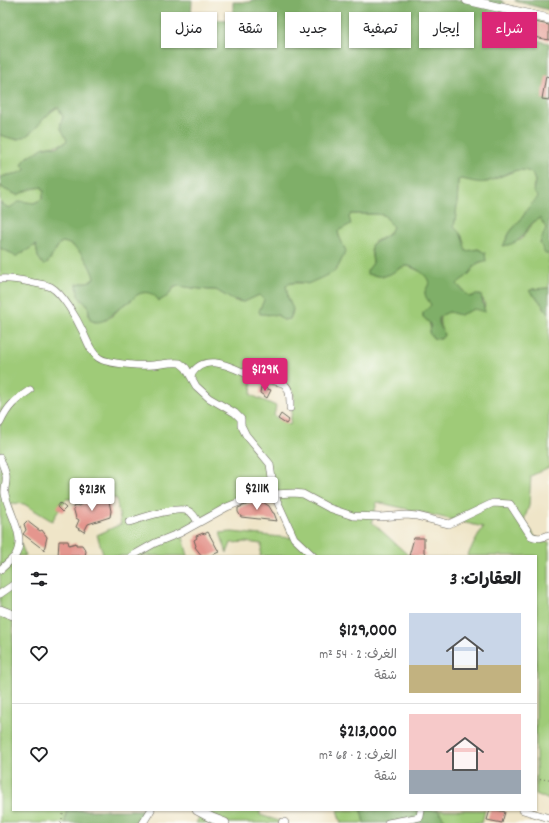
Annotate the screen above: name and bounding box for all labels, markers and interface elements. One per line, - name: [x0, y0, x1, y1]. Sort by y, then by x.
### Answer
- chip: منزل: [161, 12, 217, 48]
- chip: شقة: [225, 12, 277, 48]
- chip: جديد: [285, 12, 341, 48]
- chip: تصفية: [349, 12, 411, 48]
- chip: إيجار: [419, 12, 474, 48]
- chip: شراء: [482, 12, 537, 48]
- pin: $129K: [237, 358, 293, 392]
- text: $129K: [251, 361, 279, 380]
- pin: $211K: [229, 477, 285, 511]
- pin: $213K: [64, 478, 120, 512]
- text: $211K: [245, 480, 269, 499]
- text: $213K: [79, 481, 105, 500]
- icon: filters: [28, 568, 50, 590]
- text: العقارات: 3: [450, 569, 521, 593]
- text: $129,000: [338, 620, 397, 644]
- icon: home: [441, 629, 489, 677]
- icon: heart: [28, 642, 50, 664]
- text: الغرف: 2 · 54 m²: [319, 646, 397, 665]
- text: شقة: [374, 667, 397, 686]
- text: $213,000: [339, 721, 397, 745]
- icon: home: [441, 730, 489, 778]
- icon: heart: [28, 743, 50, 765]
- text: الغرف: 2 · 68 m²: [319, 747, 397, 766]
- text: شقة: [374, 768, 397, 787]

